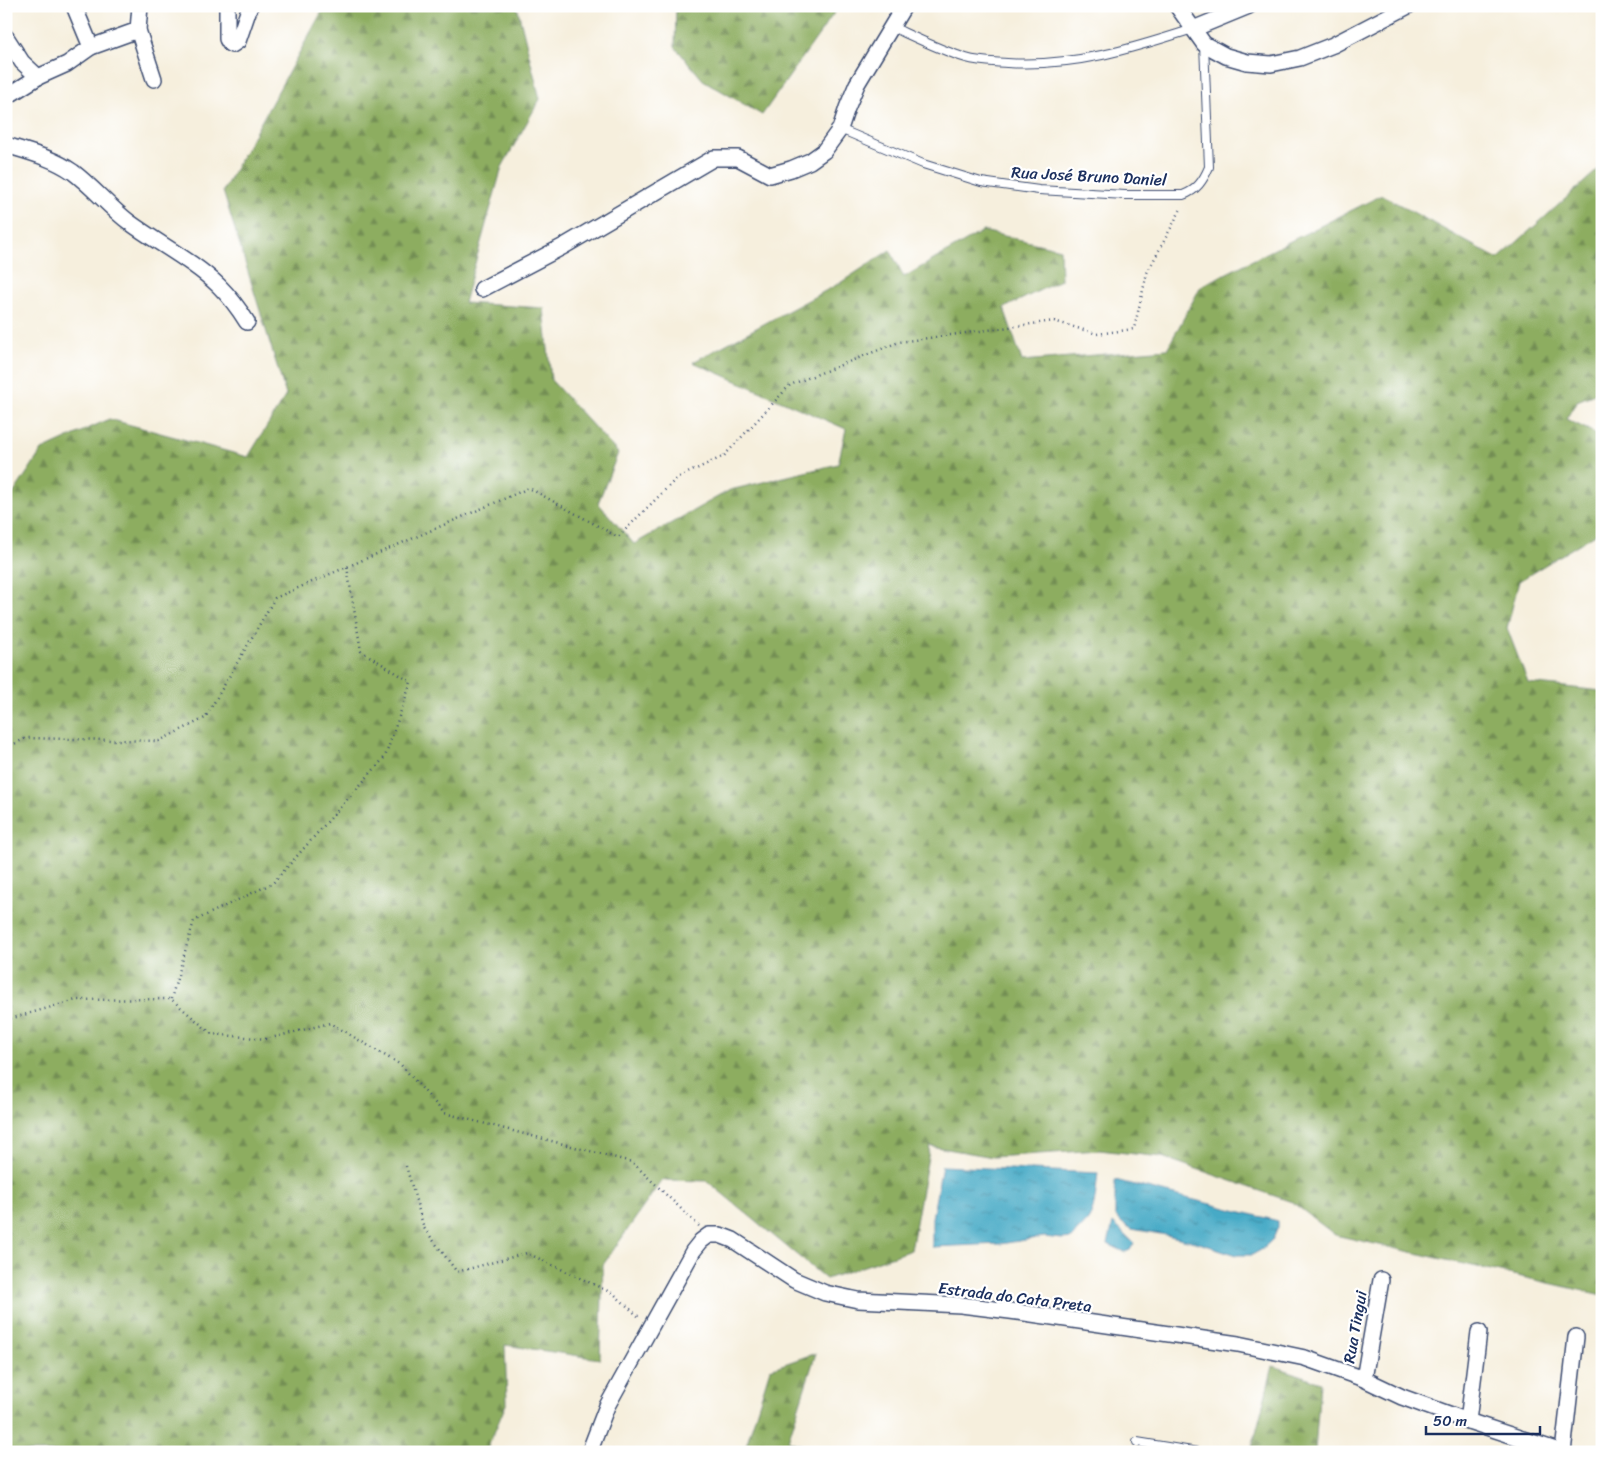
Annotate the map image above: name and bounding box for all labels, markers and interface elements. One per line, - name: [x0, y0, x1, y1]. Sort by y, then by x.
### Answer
- street label: Rua José Bruno Daniel: [1011, 157, 1168, 195]
- street label: Estrada do Cata Preta: [937, 1273, 1093, 1321]
- street label: Rua Tingui: [1334, 1288, 1376, 1366]
- scale bar: [1426, 1403, 1539, 1435]
- text: 50 m: [1433, 1408, 1468, 1434]

